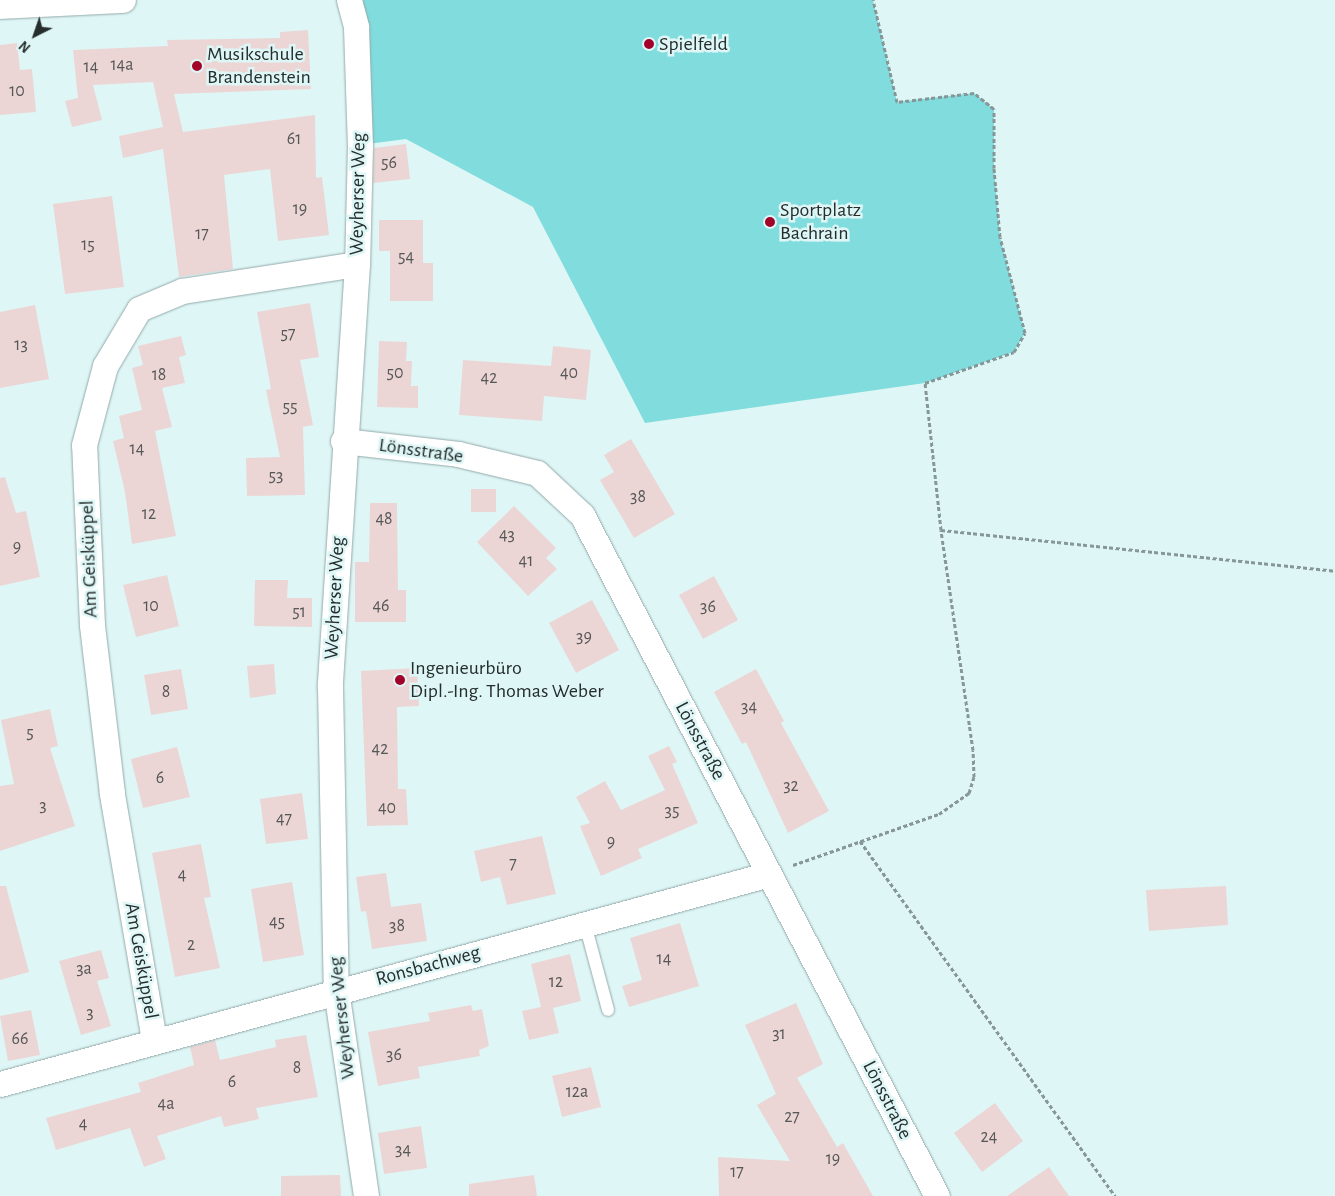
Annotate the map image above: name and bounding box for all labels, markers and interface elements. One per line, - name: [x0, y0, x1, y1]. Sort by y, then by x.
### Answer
- north arrow: [10, 10, 60, 60]
- place label: Spielfeld: [659, 32, 728, 56]
- text: N: [17, 38, 33, 55]
- marker: Spielfeld: [643, 38, 655, 50]
- place label: Musikschule Brandenstein: [207, 42, 311, 89]
- house number: 14a: [110, 54, 134, 76]
- house number: 14: [84, 56, 98, 78]
- marker: Musikschule Brandenstein: [191, 60, 203, 72]
- house number: 10: [9, 80, 25, 102]
- house number: 61: [287, 128, 301, 150]
- street label: Weyherser Weg: [345, 132, 371, 256]
- house number: 56: [381, 152, 397, 174]
- house number: 19: [293, 198, 307, 220]
- place label: Sportplatz Bachrain: [780, 198, 861, 245]
- marker: Sportplatz Bachrain: [764, 216, 776, 228]
- house number: 17: [195, 223, 209, 245]
- house number: 15: [81, 234, 95, 256]
- house number: 54: [398, 246, 414, 268]
- house number: 57: [280, 323, 296, 345]
- house number: 13: [14, 334, 28, 356]
- house number: 50: [386, 362, 404, 384]
- house number: 40: [560, 362, 578, 384]
- house number: 18: [152, 364, 166, 386]
- house number: 42: [481, 367, 497, 389]
- house number: 55: [282, 396, 298, 418]
- street label: Lönsstraße: [377, 433, 465, 469]
- house number: 14: [130, 438, 144, 460]
- house number: 53: [269, 465, 283, 487]
- house number: 38: [630, 486, 646, 508]
- street label: Am Geisküppel: [75, 500, 103, 618]
- house number: 12: [142, 503, 156, 525]
- house number: 48: [375, 508, 393, 530]
- house number: 43: [499, 524, 515, 546]
- house number: 9: [13, 536, 21, 558]
- street label: Weyherser Weg: [320, 536, 350, 660]
- house number: 41: [519, 550, 533, 572]
- house number: 10: [143, 595, 159, 617]
- house number: 46: [372, 595, 390, 617]
- house number: 36: [700, 596, 716, 618]
- house number: 51: [292, 601, 306, 623]
- house number: 39: [576, 626, 592, 648]
- place label: Ingenieurbüro Dipl.-Ing. Thomas Weber: [410, 656, 604, 703]
- marker: Ingenieurbüro Dipl.-Ing. Thomas Weber: [394, 674, 406, 686]
- house number: 8: [162, 681, 170, 703]
- house number: 34: [741, 696, 757, 718]
- street label: Lönsstraße: [669, 698, 731, 784]
- house number: 5: [26, 722, 34, 744]
- house number: 42: [372, 738, 388, 760]
- house number: 6: [156, 767, 164, 789]
- house number: 32: [783, 775, 799, 797]
- house number: 3: [39, 795, 47, 817]
- house number: 40: [378, 797, 396, 819]
- house number: 35: [665, 800, 679, 822]
- house number: 47: [276, 808, 292, 830]
- house number: 9: [607, 831, 615, 853]
- house number: 7: [509, 853, 517, 875]
- house number: 4: [178, 864, 186, 886]
- street label: Am Geisküppel: [119, 901, 163, 1021]
- house number: 45: [269, 911, 285, 933]
- house number: 38: [389, 915, 405, 937]
- house number: 2: [187, 934, 195, 956]
- street label: Ronsbachweg: [373, 941, 483, 991]
- house number: 14: [657, 948, 671, 970]
- street label: Weyherser Weg: [324, 956, 360, 1080]
- house number: 3a: [76, 958, 92, 980]
- house number: 12: [549, 971, 563, 993]
- house number: 3: [86, 1002, 94, 1024]
- house number: 31: [772, 1023, 786, 1045]
- house number: 66: [12, 1028, 28, 1050]
- house number: 36: [386, 1044, 402, 1066]
- house number: 8: [293, 1057, 301, 1079]
- street label: Lönsstraße: [857, 1057, 917, 1143]
- house number: 6: [228, 1071, 236, 1093]
- house number: 12a: [566, 1081, 588, 1103]
- house number: 4a: [158, 1093, 174, 1115]
- house number: 27: [784, 1106, 800, 1128]
- house number: 4: [79, 1113, 87, 1135]
- house number: 24: [981, 1126, 997, 1148]
- house number: 34: [395, 1139, 411, 1161]
- house number: 19: [826, 1148, 840, 1170]
- house number: 17: [730, 1161, 744, 1183]

